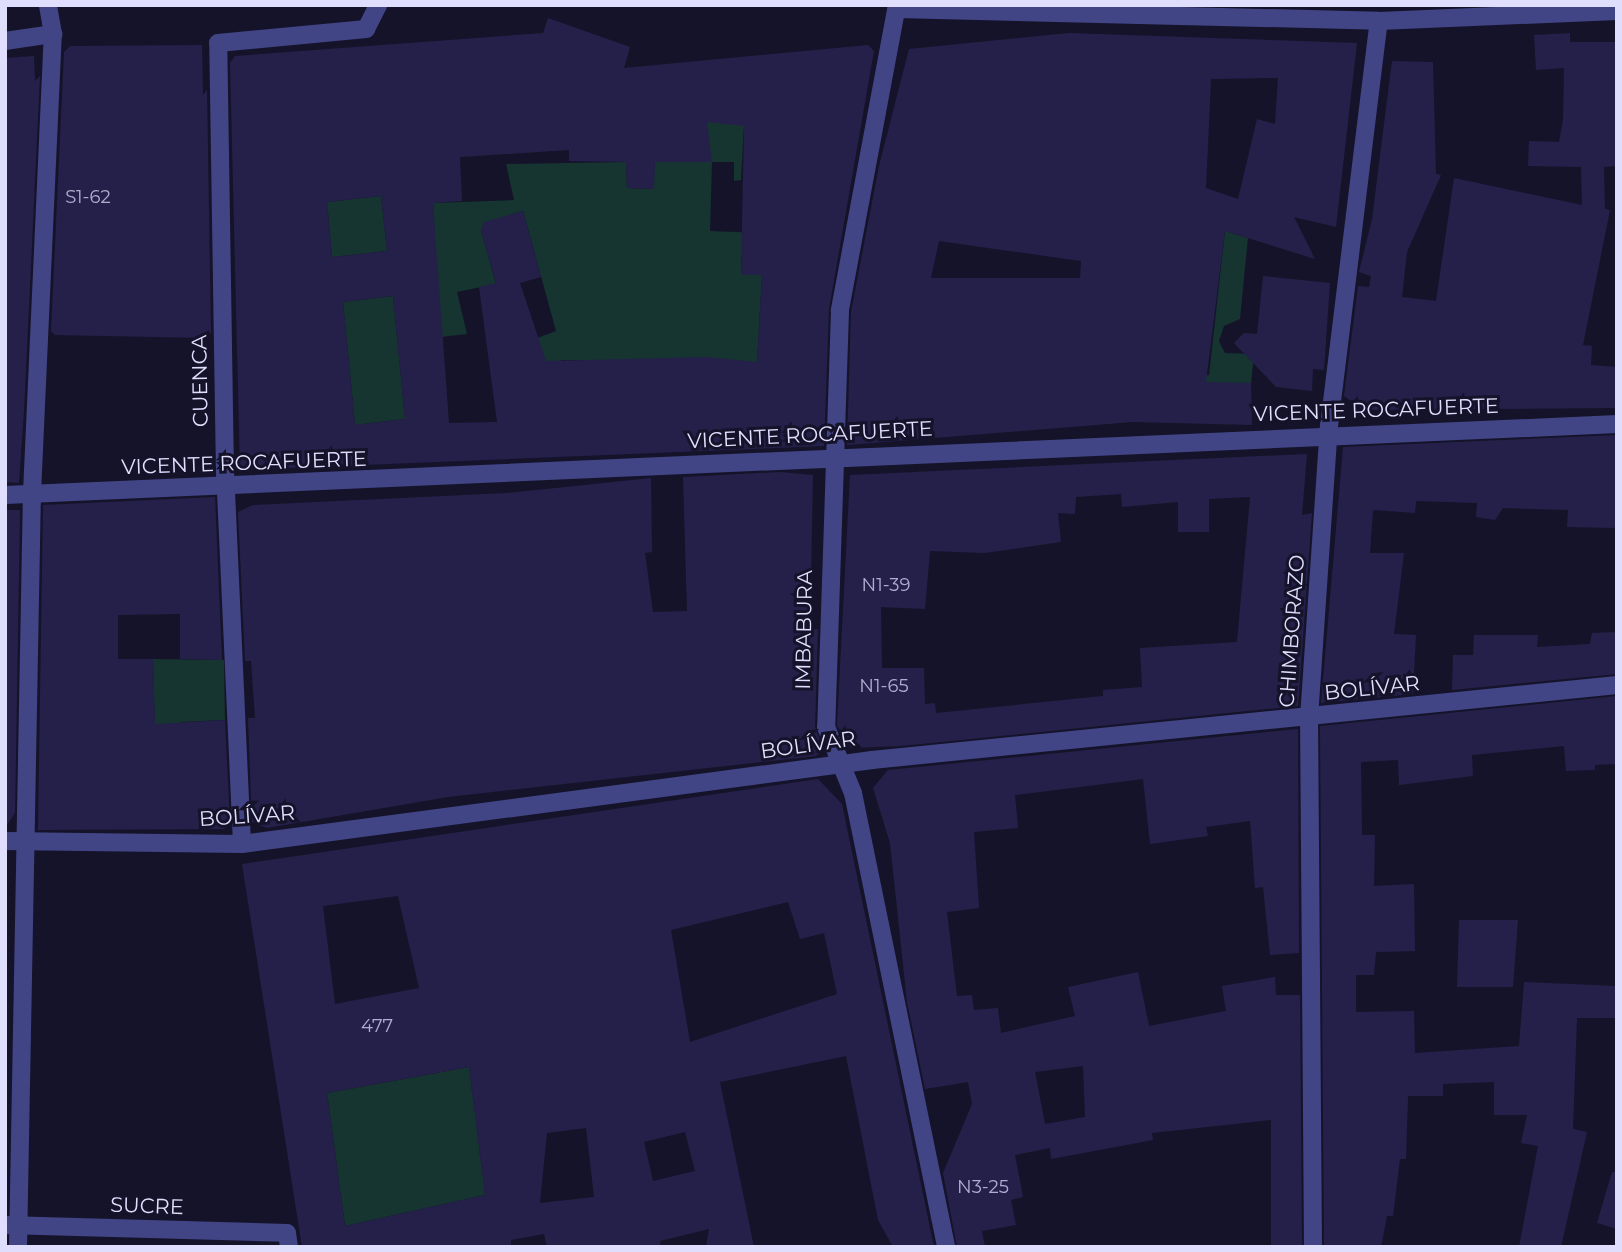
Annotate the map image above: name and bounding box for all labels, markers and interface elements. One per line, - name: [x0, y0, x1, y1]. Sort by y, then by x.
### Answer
- house number: S1-62: [65, 186, 111, 208]
- street label: CUENCA: [187, 335, 213, 427]
- street label: VICENTE ROCAFUERTE: [1253, 393, 1499, 427]
- street label: VICENTE ROCAFUERTE: [687, 416, 933, 454]
- street label: VICENTE ROCAFUERTE: [121, 446, 367, 480]
- street label: CHIMBORAZO: [1274, 554, 1310, 708]
- street label: IMBABURA: [790, 570, 818, 690]
- house number: N1-39: [862, 574, 910, 596]
- street label: BOLÍVAR: [1323, 670, 1421, 706]
- house number: N1-65: [859, 675, 909, 697]
- street label: BOLÍVAR: [759, 726, 857, 764]
- street label: BOLÍVAR: [198, 800, 296, 832]
- house number: 477: [361, 1015, 393, 1037]
- house number: N3-25: [957, 1176, 1009, 1198]
- street label: SUCRE: [110, 1192, 184, 1220]

